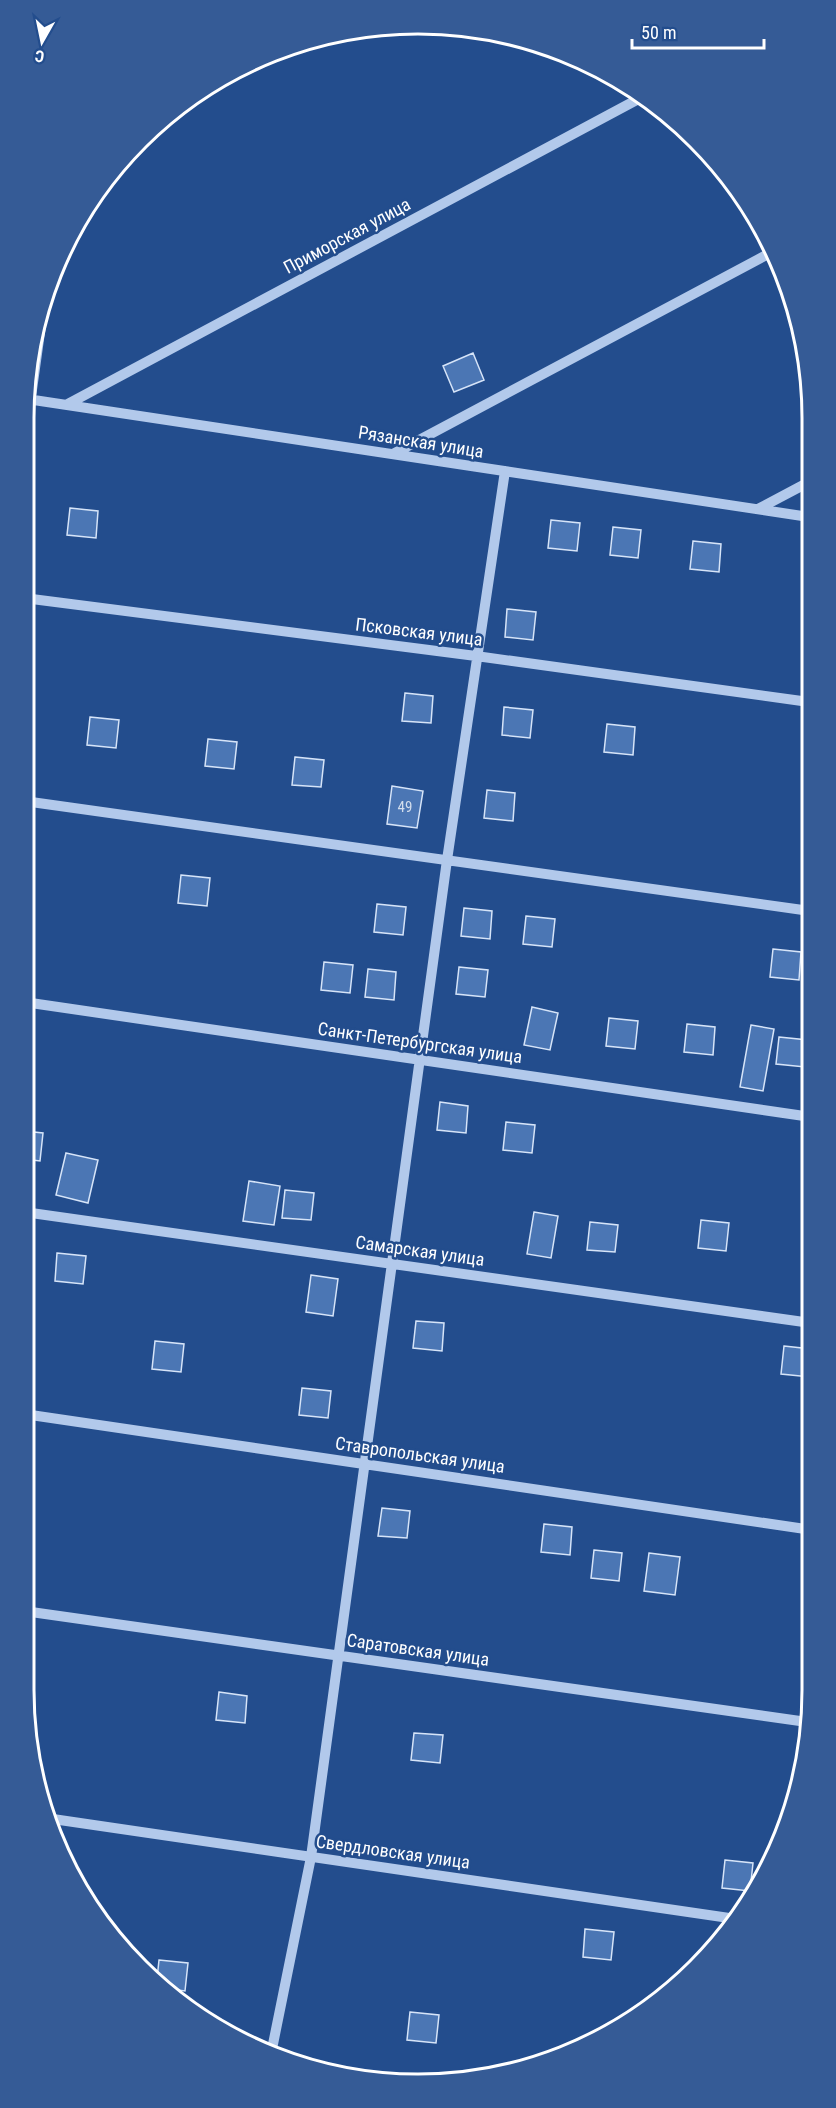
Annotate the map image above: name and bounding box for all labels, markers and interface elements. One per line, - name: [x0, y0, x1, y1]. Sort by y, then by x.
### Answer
- north arrow: [12, 12, 72, 72]
- scale bar: [632, 12, 764, 50]
- text: 50 m: [641, 22, 676, 43]
- text: С: [34, 46, 46, 66]
- street label: Приморская улица: [280, 193, 414, 278]
- street label: Рязанская улица: [357, 421, 485, 462]
- street label: Псковская улица: [354, 613, 484, 650]
- house number: 49: [398, 798, 412, 816]
- street label: Санкт-Петербургская улица: [317, 1018, 524, 1067]
- street label: Самарская улица: [354, 1231, 486, 1270]
- street label: Ставропольская улица: [334, 1432, 506, 1477]
- street label: Саратовская улица: [346, 1629, 491, 1670]
- street label: Свердловская улица: [315, 1830, 471, 1873]

